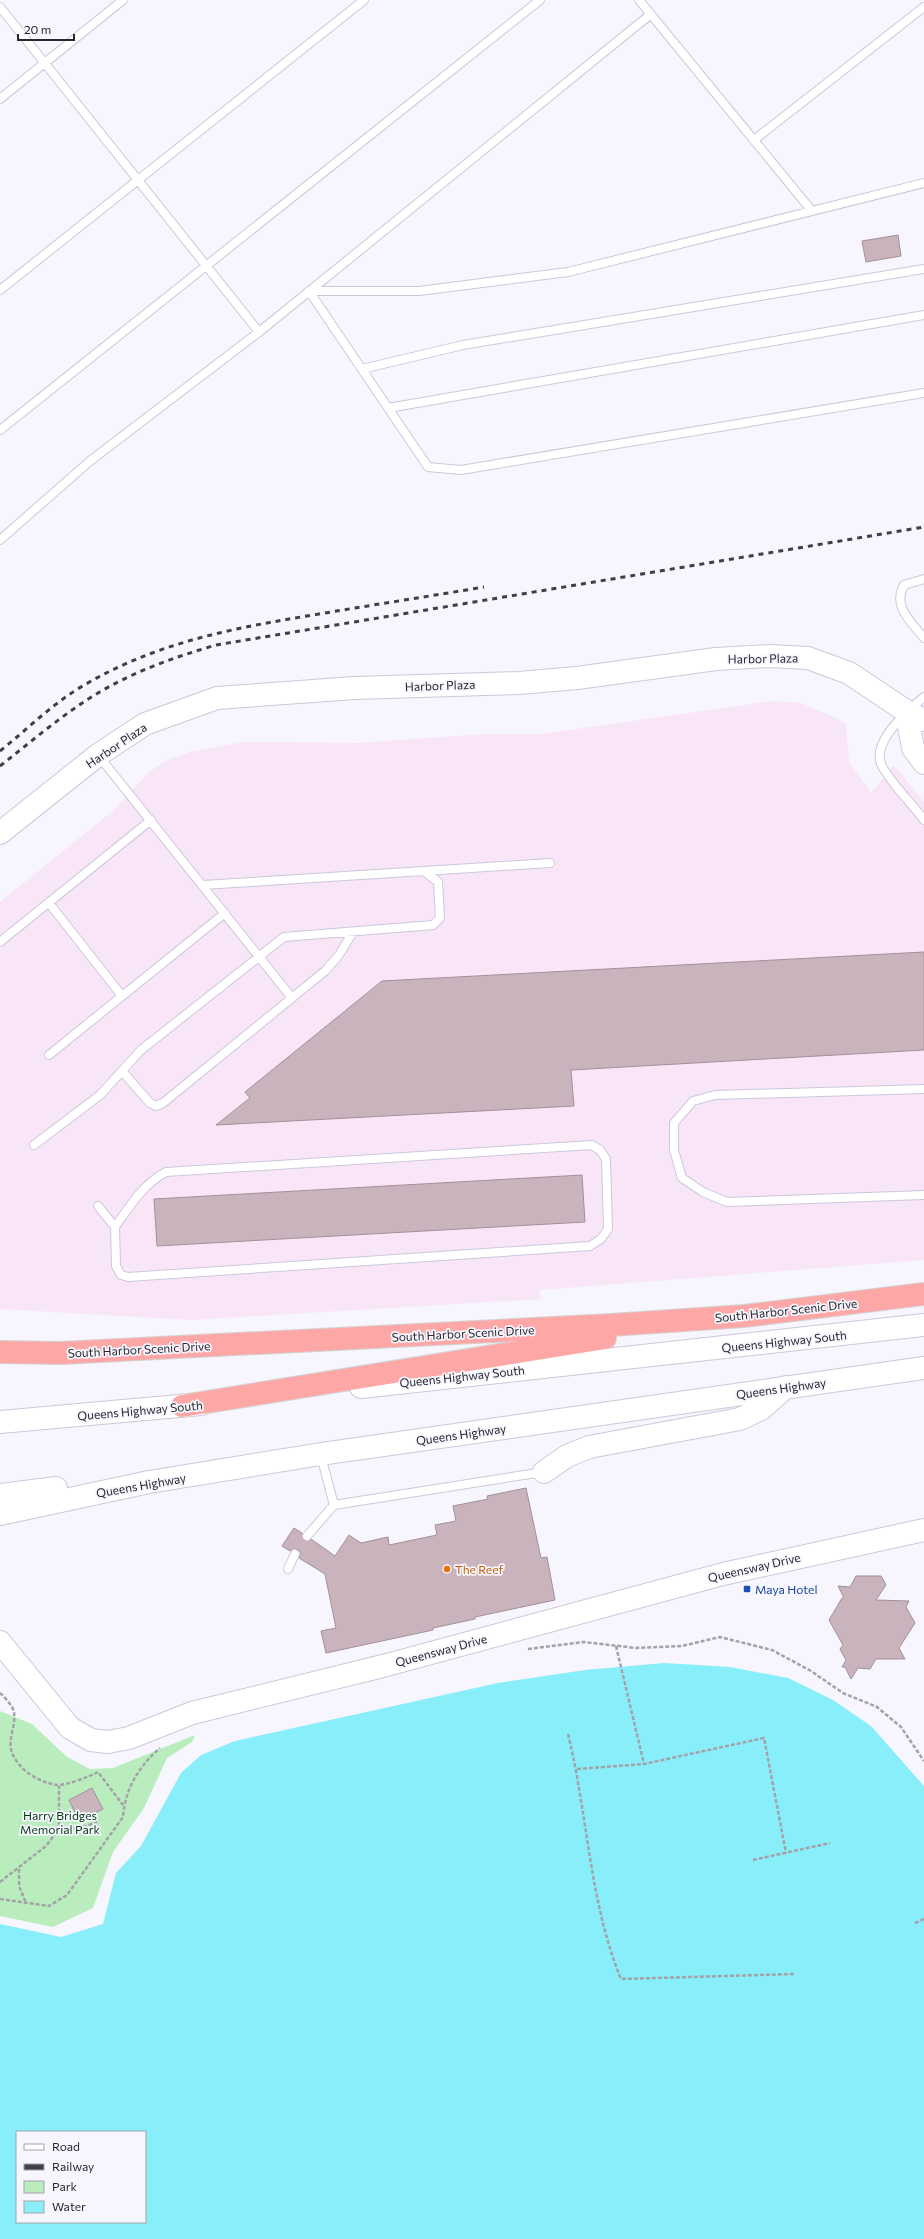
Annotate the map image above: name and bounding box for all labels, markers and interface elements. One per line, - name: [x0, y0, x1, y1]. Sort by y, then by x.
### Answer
- scale bar: [18, 16, 74, 42]
- text: 20 m: [24, 22, 51, 36]
- street label: Harbor Plaza: [728, 650, 798, 666]
- street label: Harbor Plaza: [405, 677, 475, 693]
- street label: Harbor Plaza: [83, 719, 149, 771]
- street label: South Harbor Scenic Drive: [714, 1296, 858, 1324]
- street label: South Harbor Scenic Drive: [391, 1322, 535, 1344]
- street label: Queens Highway South: [721, 1327, 847, 1355]
- street label: South Harbor Scenic Drive: [67, 1338, 211, 1360]
- street label: Queens Highway South: [399, 1362, 525, 1390]
- street label: Queens Highway: [735, 1375, 827, 1401]
- street label: Queens Highway South: [77, 1398, 203, 1422]
- street label: Queens Highway: [415, 1421, 507, 1447]
- street label: Queens Highway: [95, 1470, 187, 1500]
- street label: Queensway Drive: [706, 1550, 802, 1584]
- place label: The Reef: [455, 1562, 503, 1576]
- marker: The Reef: [442, 1564, 452, 1574]
- place label: Maya Hotel: [755, 1582, 817, 1596]
- marker: Maya Hotel: [742, 1584, 752, 1594]
- street label: Queensway Drive: [394, 1631, 488, 1669]
- park label: Harry Bridges Memorial Park: [20, 1808, 101, 1836]
- legend: [16, 2131, 146, 2223]
- text: Road: [52, 2139, 80, 2153]
- text: Railway: [52, 2159, 94, 2173]
- text: Park: [52, 2179, 78, 2193]
- text: Water: [52, 2199, 86, 2213]

